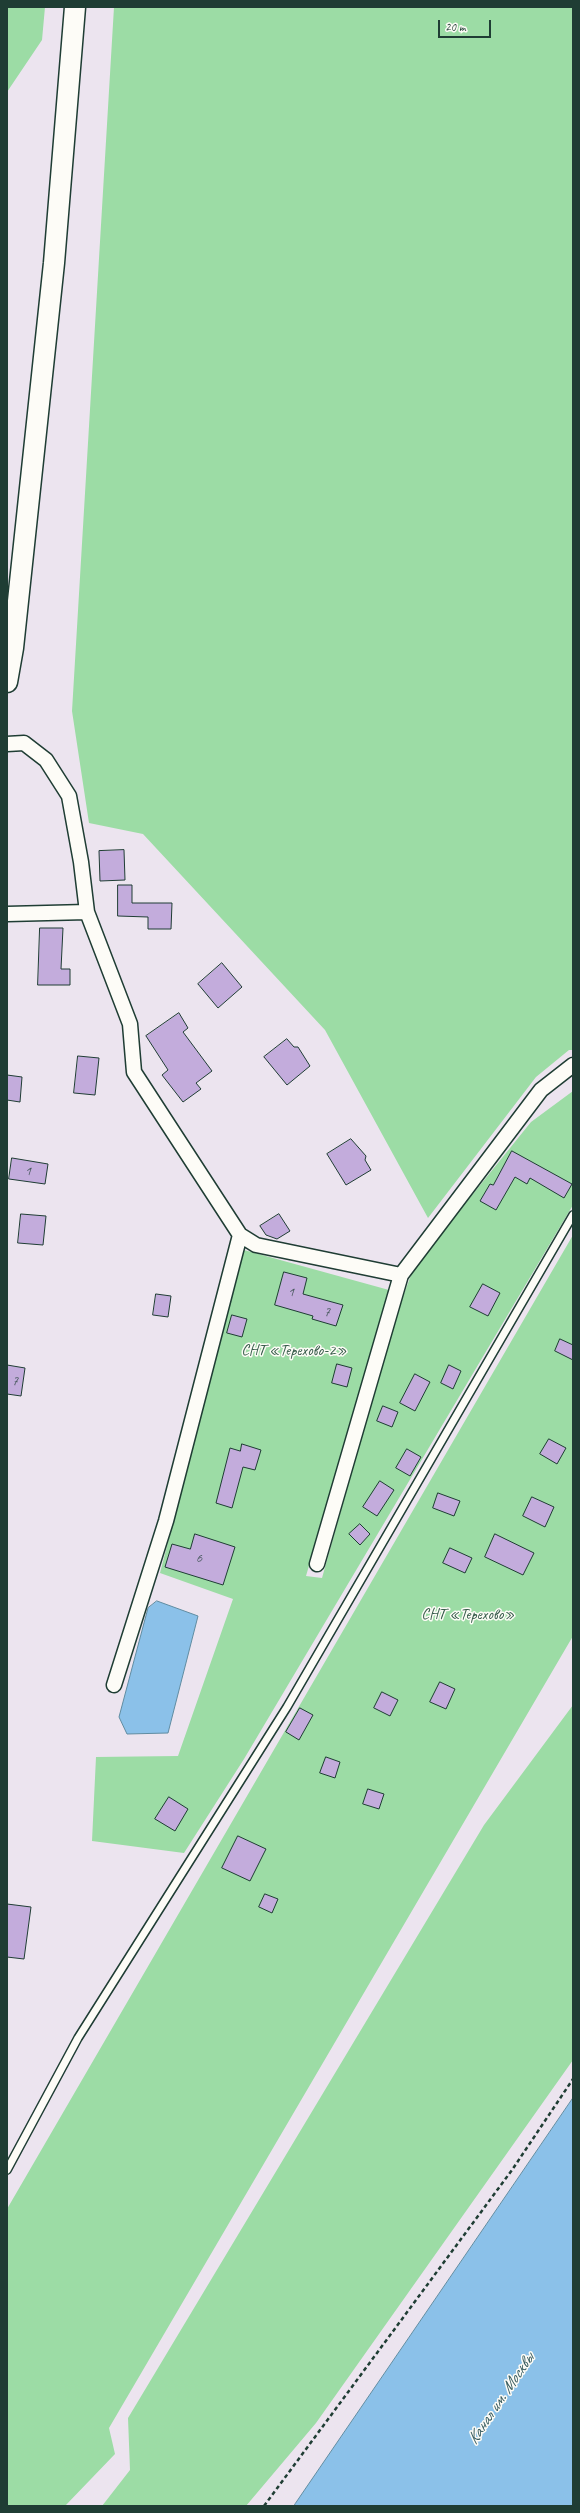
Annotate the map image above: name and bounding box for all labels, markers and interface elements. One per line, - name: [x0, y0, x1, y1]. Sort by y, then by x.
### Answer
- scale bar: [440, 12, 493, 38]
- text: 20 m: [445, 19, 465, 35]
- house number: 1: [25, 1163, 31, 1179]
- house number: 1: [288, 1284, 294, 1300]
- house number: 7: [324, 1304, 330, 1320]
- park label: СНТ «Терехово-2»: [241, 1341, 347, 1361]
- house number: 7: [12, 1373, 18, 1389]
- house number: 6: [196, 1550, 202, 1566]
- park label: СНТ «Терехово»: [421, 1605, 515, 1625]
- water label: Канал им. Москвы: [463, 2350, 539, 2448]

